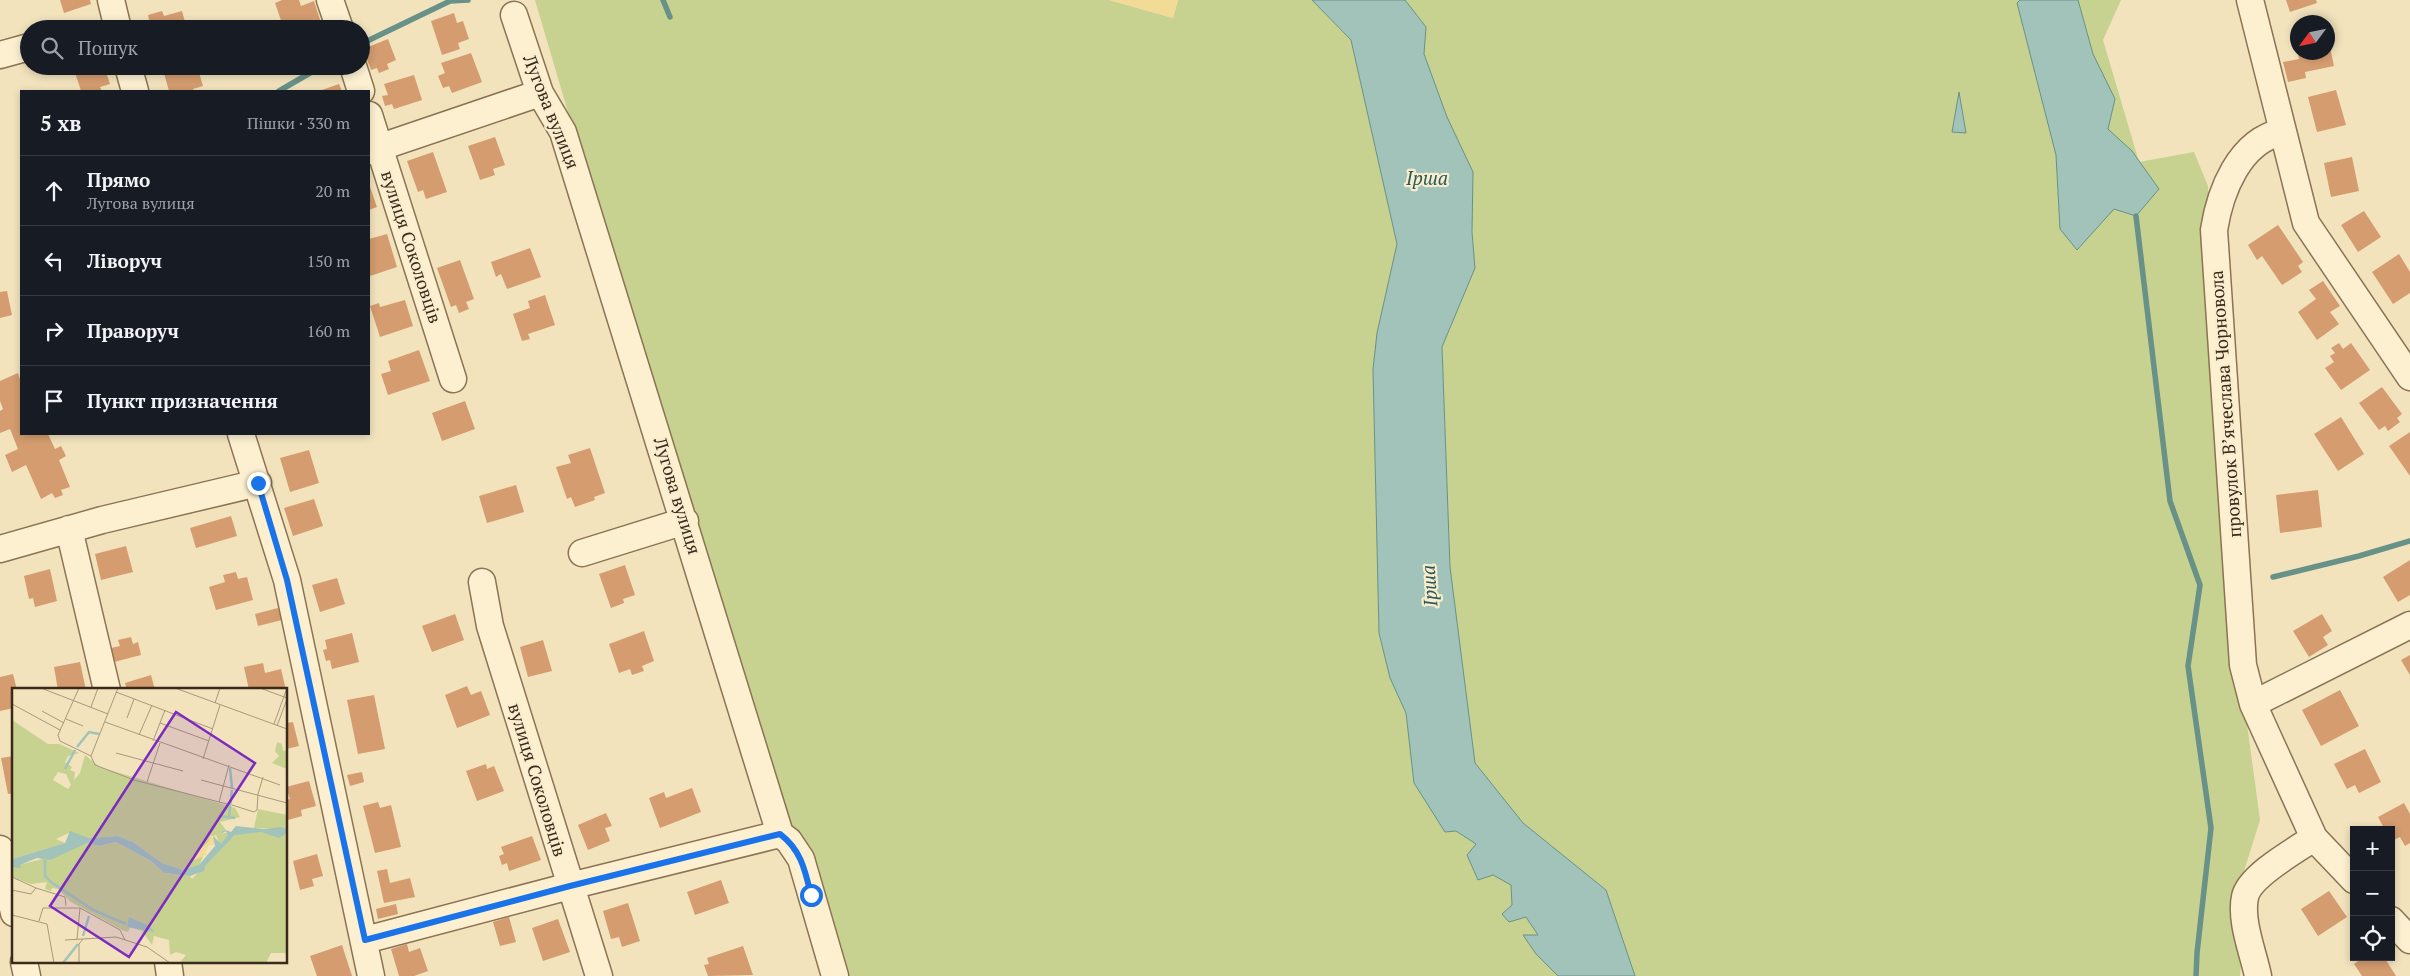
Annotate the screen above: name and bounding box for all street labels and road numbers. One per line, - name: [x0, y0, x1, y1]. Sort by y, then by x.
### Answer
- street label: Лугова вулиця: [518, 50, 586, 172]
- street label: вулиця Соколовців: [376, 167, 448, 326]
- street label: провулок Вʼячеслава Чорновола: [2204, 269, 2246, 539]
- street label: Лугова вулиця: [648, 433, 707, 557]
- street label: вулиця Соколовців: [503, 700, 573, 859]

